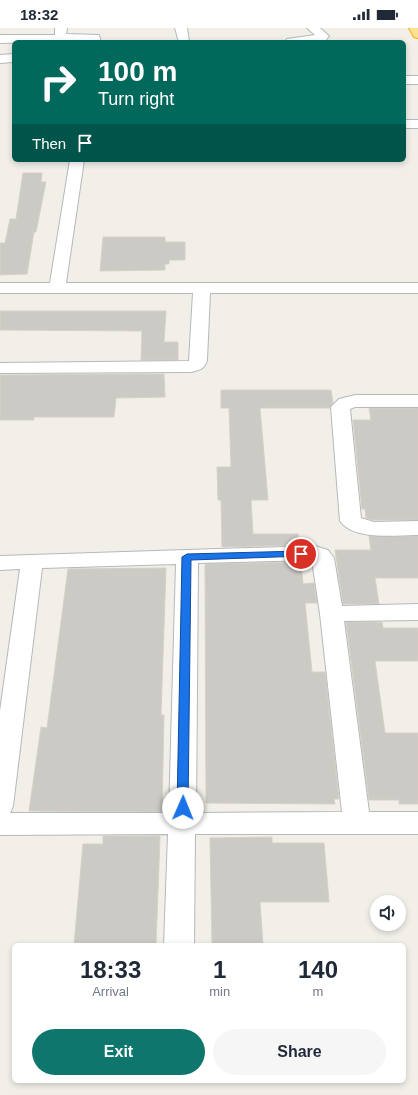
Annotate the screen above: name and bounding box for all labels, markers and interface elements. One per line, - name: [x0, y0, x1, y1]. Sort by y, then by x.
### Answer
- text: 18:32: [20, 6, 58, 23]
- icon: right: [32, 56, 84, 108]
- text: 100 m: [98, 56, 177, 87]
- text: Turn right: [98, 89, 174, 109]
- icon: arrive: [74, 132, 96, 154]
- text: Then: [32, 135, 66, 152]
- pin: [284, 537, 318, 571]
- icon: arrive: [290, 543, 312, 565]
- position arrow: [162, 787, 204, 829]
- map controls: [370, 895, 406, 931]
- button: sound: [370, 895, 406, 931]
- text: 18:33: [80, 956, 141, 983]
- text: 1: [213, 956, 226, 983]
- text: 140: [298, 956, 338, 983]
- text: Arrival: [92, 984, 129, 999]
- text: min: [209, 984, 230, 999]
- text: m: [313, 984, 323, 999]
- button: Exit: [32, 1029, 205, 1075]
- button: Share: [213, 1029, 386, 1075]

